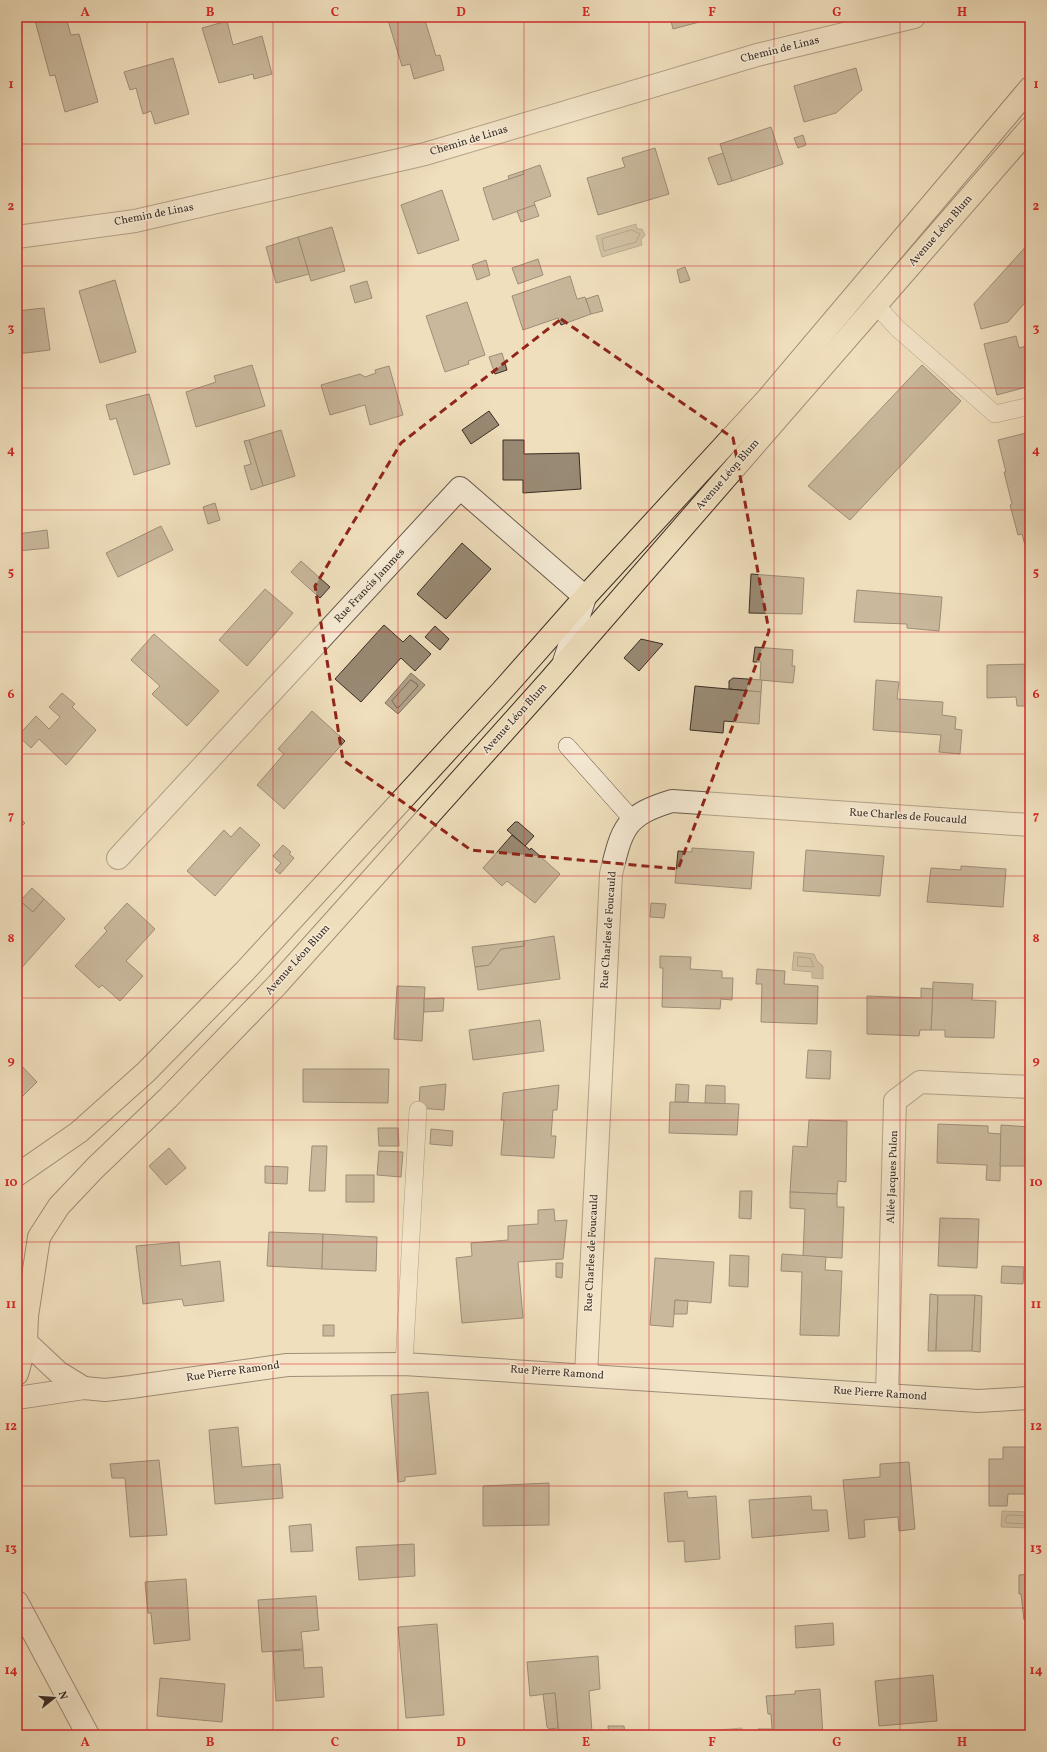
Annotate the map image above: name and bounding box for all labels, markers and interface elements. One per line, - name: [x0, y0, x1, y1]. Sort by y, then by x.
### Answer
- text: A: [80, 4, 90, 22]
- text: B: [206, 4, 215, 22]
- text: C: [331, 4, 339, 22]
- text: D: [456, 4, 466, 22]
- text: E: [582, 4, 590, 22]
- text: F: [708, 4, 716, 22]
- text: G: [832, 4, 842, 22]
- text: H: [957, 4, 967, 22]
- street label: Chemin de Linas: [739, 33, 821, 67]
- text: 1: [8, 76, 14, 94]
- text: 1: [1033, 76, 1039, 94]
- street label: Chemin de Linas: [428, 122, 510, 160]
- street label: Avenue Léon Blum: [906, 192, 976, 270]
- text: 2: [8, 198, 15, 216]
- text: 2: [1033, 198, 1040, 216]
- street label: Chemin de Linas: [113, 200, 195, 230]
- text: 3: [8, 320, 15, 338]
- text: 3: [1033, 320, 1040, 338]
- street label: Avenue Léon Blum: [693, 436, 763, 514]
- text: 4: [7, 442, 15, 460]
- text: 4: [1032, 442, 1040, 460]
- street label: Rue Francis Jammes: [331, 545, 409, 627]
- text: 5: [8, 564, 14, 582]
- text: 5: [1033, 564, 1039, 582]
- street label: Avenue Léon Blum: [479, 680, 551, 758]
- text: 6: [7, 686, 15, 704]
- text: 6: [1032, 686, 1040, 704]
- street label: Rue Charles de Foucauld: [849, 805, 967, 829]
- text: 7: [8, 808, 14, 826]
- text: 7: [1033, 808, 1039, 826]
- street label: Rue Charles de Foucauld: [597, 871, 621, 989]
- street label: Avenue Léon Blum: [262, 921, 334, 999]
- text: 8: [7, 930, 15, 948]
- text: 8: [1032, 930, 1040, 948]
- text: 9: [7, 1052, 15, 1070]
- text: 9: [1032, 1052, 1040, 1070]
- street label: Allée Jacques Pulon: [884, 1130, 902, 1224]
- text: 10: [4, 1174, 18, 1192]
- text: 10: [1029, 1174, 1043, 1192]
- street label: Rue Charles de Foucauld: [581, 1194, 603, 1312]
- text: 11: [6, 1296, 16, 1314]
- text: 11: [1031, 1296, 1041, 1314]
- street label: Rue Pierre Ramond: [185, 1358, 281, 1386]
- street label: Rue Pierre Ramond: [510, 1362, 604, 1384]
- street label: Rue Pierre Ramond: [833, 1383, 927, 1405]
- text: 12: [5, 1418, 17, 1436]
- text: 12: [1030, 1418, 1042, 1436]
- text: 13: [5, 1540, 17, 1558]
- text: 13: [1030, 1540, 1042, 1558]
- text: 14: [4, 1662, 18, 1680]
- text: 14: [1029, 1662, 1043, 1680]
- north arrow: [34, 1678, 74, 1718]
- text: N: [54, 1689, 70, 1702]
- text: A: [80, 1734, 90, 1752]
- text: B: [206, 1734, 215, 1752]
- text: C: [331, 1734, 339, 1752]
- text: D: [456, 1734, 466, 1752]
- text: E: [582, 1734, 590, 1752]
- text: F: [708, 1734, 716, 1752]
- text: G: [832, 1734, 842, 1752]
- text: H: [957, 1734, 967, 1752]

